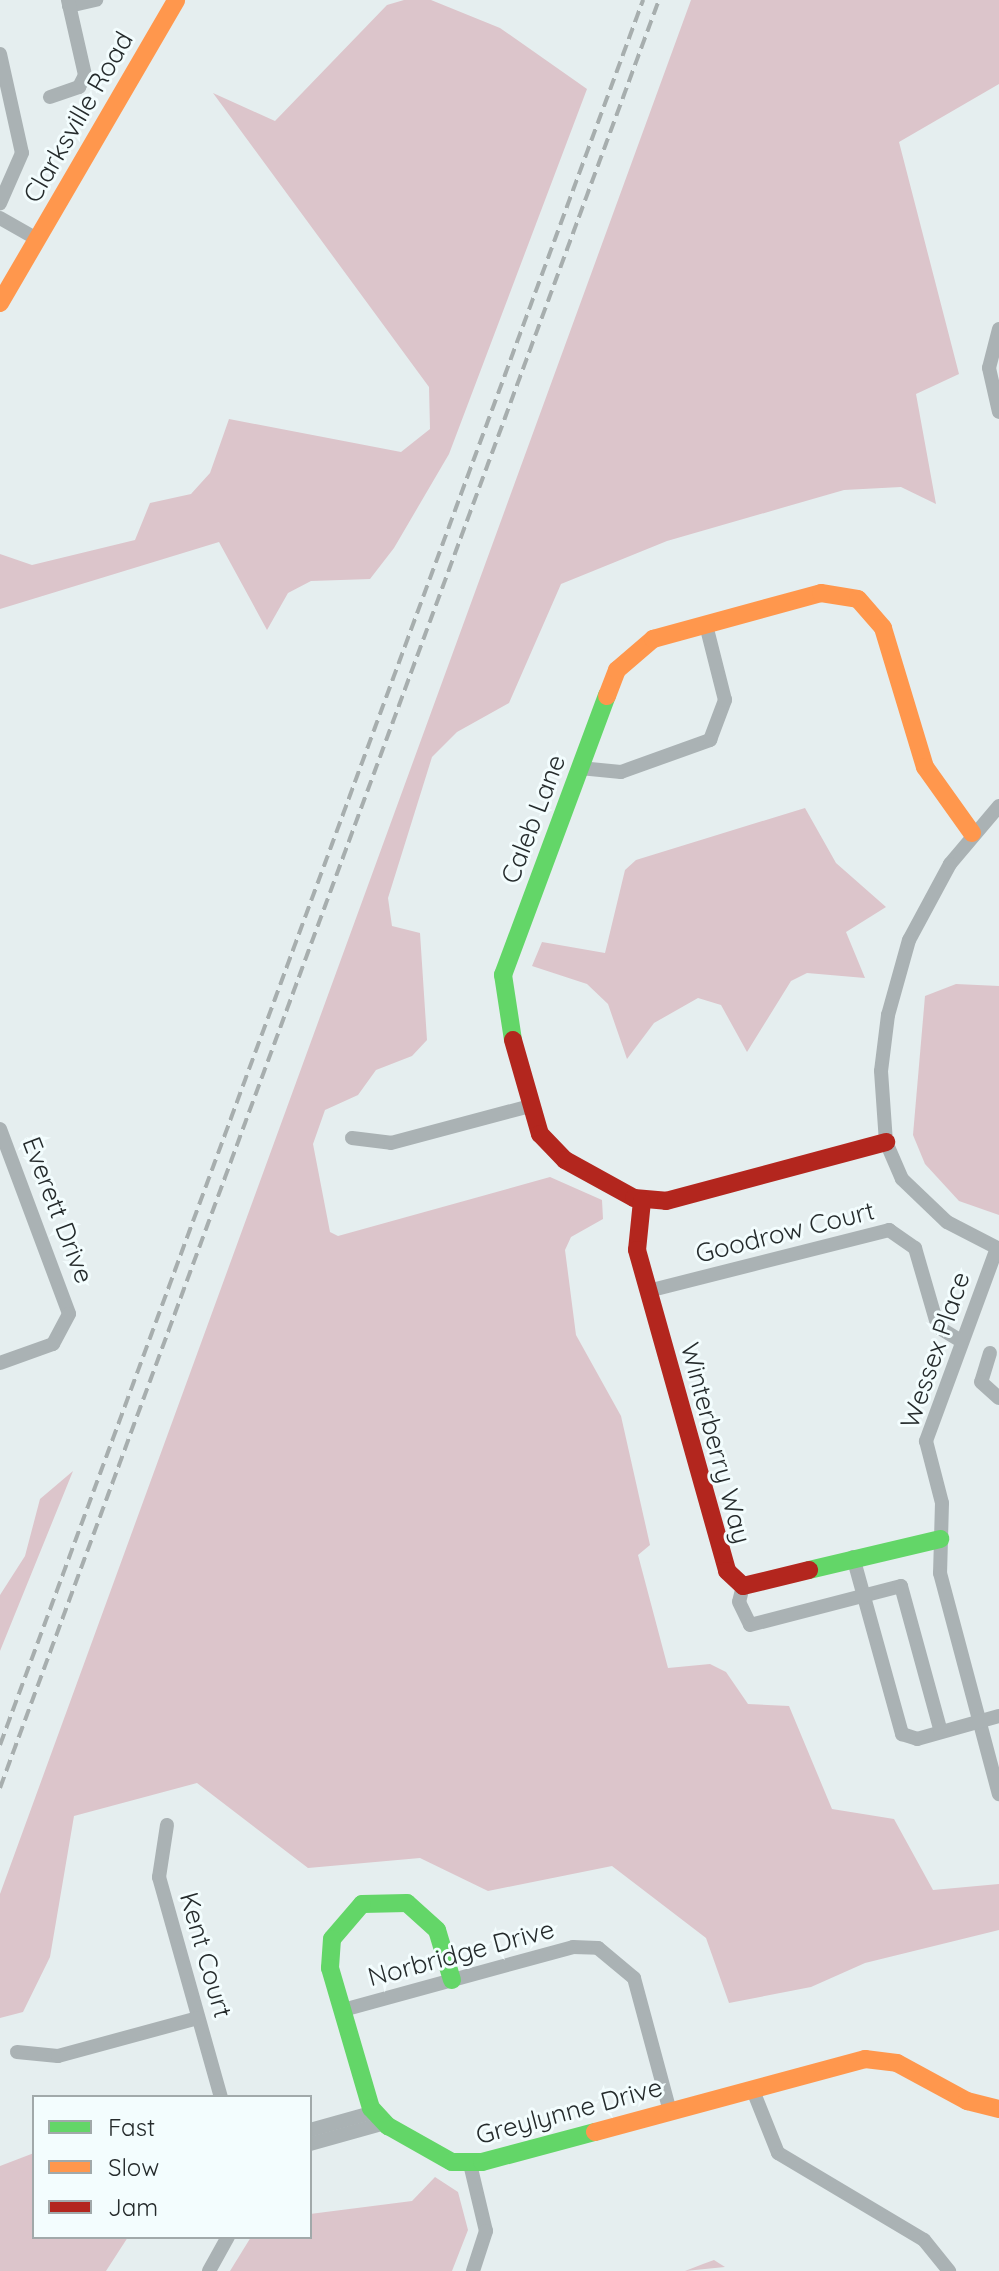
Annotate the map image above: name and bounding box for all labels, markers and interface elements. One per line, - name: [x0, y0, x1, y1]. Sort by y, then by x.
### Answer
- street label: Clarksville Road: [16, 26, 140, 208]
- street label: Caleb Lane: [494, 750, 572, 888]
- street label: Everett Drive: [16, 1132, 100, 1288]
- street label: Goodrow Court: [692, 1195, 878, 1269]
- street label: Wessex Place: [894, 1268, 976, 1432]
- street label: Winterberry Way: [674, 1339, 758, 1547]
- street label: Kent Court: [173, 1889, 239, 2021]
- street label: Norbridge Drive: [364, 1913, 558, 1993]
- street label: Greylynne Drive: [472, 2071, 666, 2151]
- legend: [32, 2095, 312, 2239]
- text: Fast: [108, 2112, 155, 2142]
- text: Slow: [108, 2152, 159, 2182]
- text: Jam: [108, 2192, 158, 2222]

